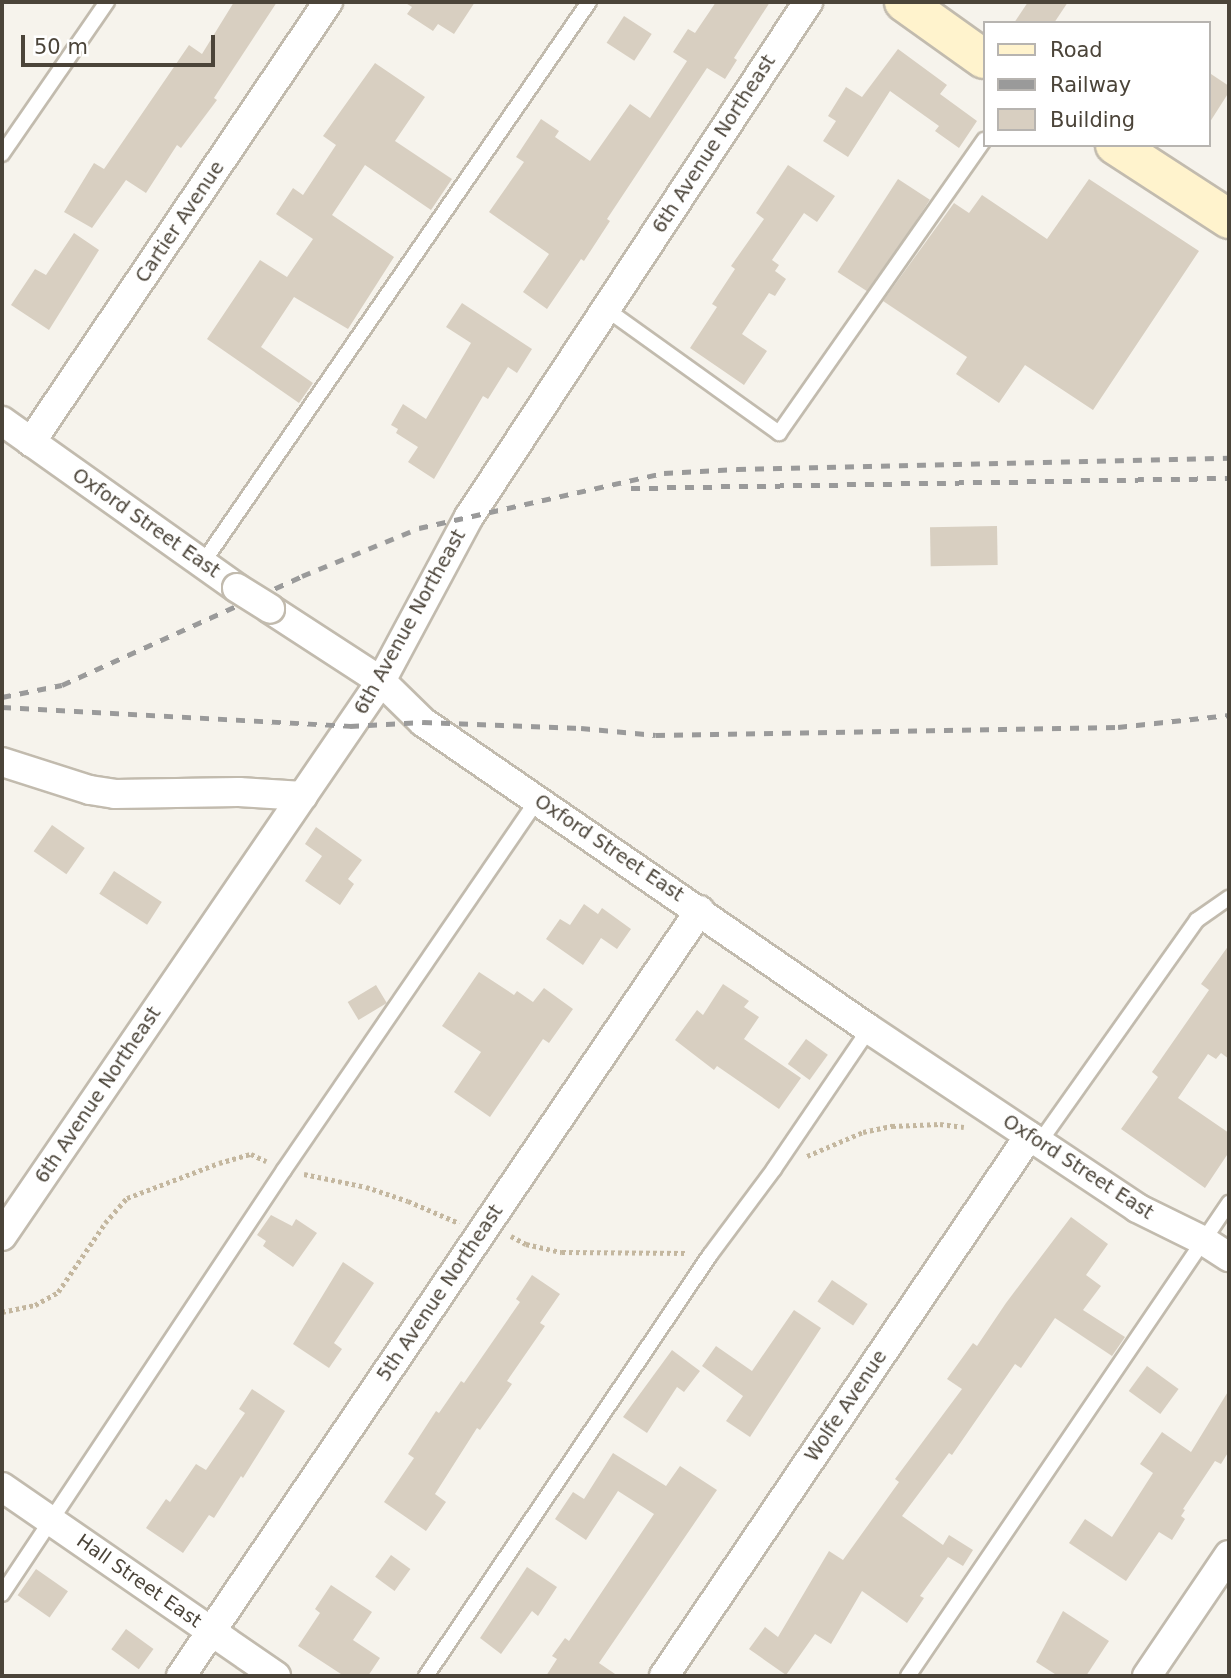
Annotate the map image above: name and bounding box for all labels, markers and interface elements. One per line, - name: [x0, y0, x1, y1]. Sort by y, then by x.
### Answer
- scale bar: [24, 21, 219, 65]
- legend: [982, 21, 1210, 147]
- text: 50 m: [34, 35, 88, 59]
- text: Road: [1050, 38, 1103, 62]
- street label: 6th Avenue Northeast: [648, 51, 780, 237]
- text: Railway: [1050, 73, 1131, 97]
- text: Building: [1050, 108, 1135, 132]
- street label: Cartier Avenue: [131, 157, 229, 287]
- street label: Oxford Street East: [68, 464, 224, 582]
- street label: 6th Avenue Northeast: [350, 525, 470, 719]
- street label: Oxford Street East: [530, 790, 688, 906]
- street label: 6th Avenue Northeast: [30, 1002, 166, 1188]
- street label: Oxford Street East: [998, 1110, 1158, 1224]
- street label: 5th Avenue Northeast: [372, 1200, 508, 1386]
- street label: Wolfe Avenue: [800, 1346, 892, 1466]
- street label: Hall Street East: [72, 1529, 206, 1633]

